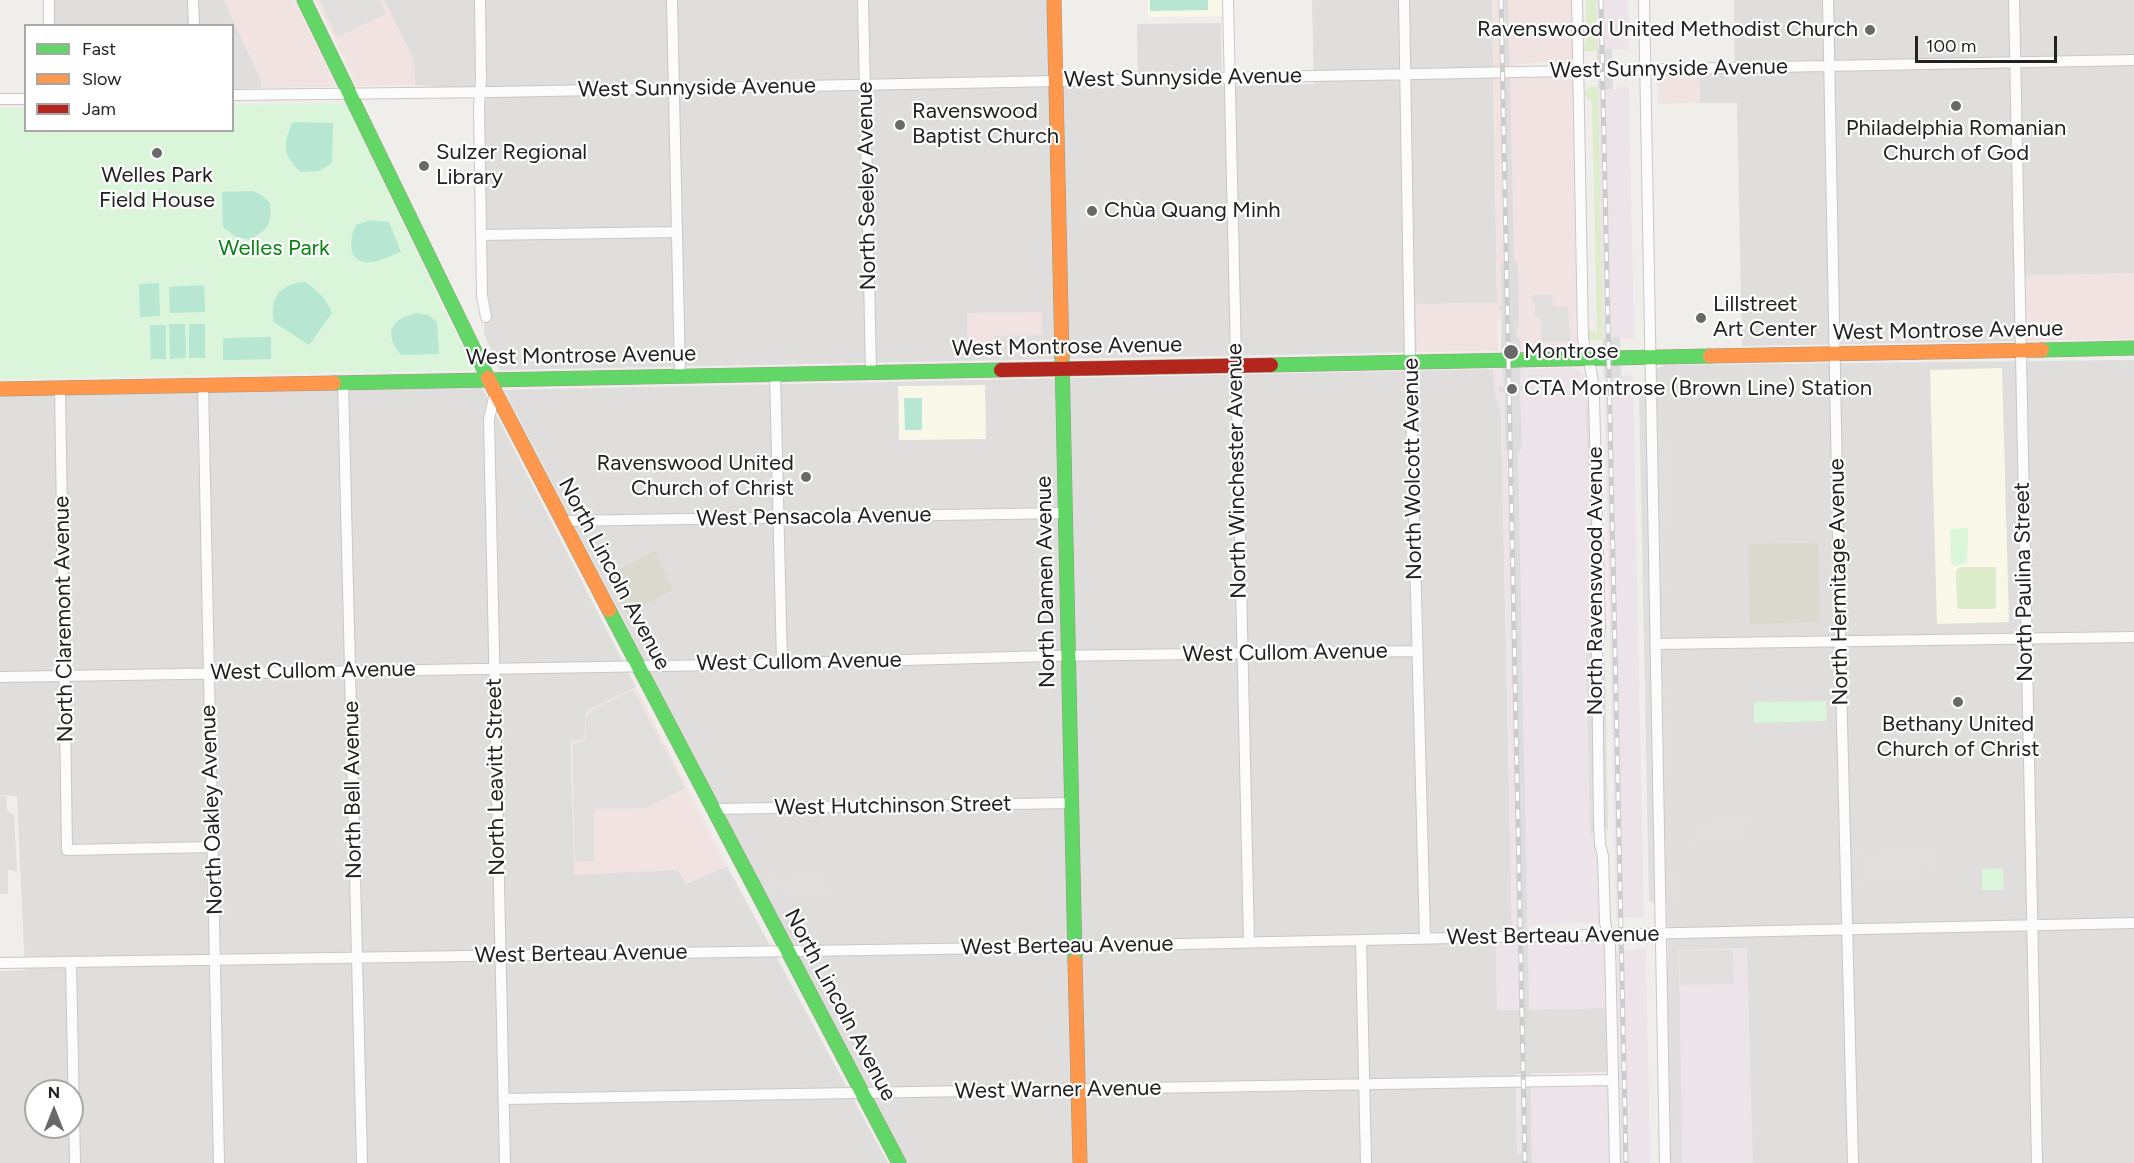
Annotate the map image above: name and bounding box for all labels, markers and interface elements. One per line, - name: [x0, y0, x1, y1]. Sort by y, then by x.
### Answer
- place label: Ravenswood United Methodist Church: [1477, 17, 1858, 43]
- marker: Ravenswood United Methodist Church: [1863, 23, 1877, 37]
- legend: [24, 24, 234, 132]
- scale bar: [1918, 24, 2060, 62]
- text: 100 m: [1926, 35, 1976, 57]
- text: Fast: [82, 38, 116, 60]
- street label: West Sunnyside Avenue: [1550, 54, 1788, 84]
- street label: West Sunnyside Avenue: [1064, 63, 1302, 93]
- text: Slow: [82, 68, 121, 90]
- street label: West Sunnyside Avenue: [578, 73, 816, 103]
- street label: North Seeley Avenue: [852, 81, 882, 291]
- text: Jam: [82, 98, 116, 120]
- place label: Ravenswood Baptist Church: [912, 99, 1059, 150]
- marker: Philadelphia Romanian Church of God: [1949, 99, 1963, 113]
- place label: Philadelphia Romanian Church of God: [1846, 116, 2066, 168]
- marker: Ravenswood Baptist Church: [893, 118, 907, 132]
- place label: Sulzer Regional Library: [436, 140, 587, 192]
- marker: Welles Park Field House: [150, 146, 164, 160]
- marker: Sulzer Regional Library: [417, 159, 431, 173]
- place label: Welles Park Field House: [99, 163, 215, 214]
- place label: Chùa Quang Minh: [1104, 198, 1281, 224]
- marker: Chùa Quang Minh: [1085, 204, 1099, 218]
- park label: Welles Park: [218, 236, 330, 262]
- place label: Lillstreet Art Center: [1713, 292, 1817, 344]
- marker: Lillstreet Art Center: [1694, 311, 1708, 325]
- street label: West Montrose Avenue: [1833, 316, 2063, 346]
- street label: West Montrose Avenue: [952, 332, 1182, 362]
- place label: Montrose: [1524, 339, 1618, 365]
- street label: West Montrose Avenue: [466, 341, 696, 371]
- street label: North Winchester Avenue: [1222, 343, 1252, 599]
- marker: Montrose: [1502, 343, 1520, 361]
- street label: North Wolcott Avenue: [1398, 358, 1428, 580]
- place label: CTA Montrose (Brown Line) Station: [1524, 376, 1872, 402]
- marker: CTA Montrose (Brown Line) Station: [1505, 382, 1519, 396]
- street label: North Ravenswood Avenue: [1583, 446, 1609, 716]
- place label: Ravenswood United Church of Christ: [597, 451, 794, 502]
- street label: North Hermitage Avenue: [1824, 458, 1854, 706]
- marker: Ravenswood United Church of Christ: [799, 470, 813, 484]
- street label: North Lincoln Avenue: [552, 473, 676, 675]
- street label: North Damen Avenue: [1031, 476, 1061, 688]
- street label: North Paulina Street: [2009, 482, 2039, 682]
- street label: North Claremont Avenue: [49, 496, 79, 742]
- street label: West Pensacola Avenue: [696, 502, 932, 532]
- street label: West Cullom Avenue: [1182, 638, 1388, 668]
- street label: West Cullom Avenue: [696, 647, 902, 677]
- street label: West Cullom Avenue: [210, 656, 416, 686]
- street label: North Leavitt Street: [481, 678, 511, 876]
- marker: Bethany United Church of Christ: [1951, 695, 1965, 709]
- street label: North Bell Avenue: [338, 701, 368, 879]
- street label: North Oakley Avenue: [195, 705, 229, 915]
- place label: Bethany United Church of Christ: [1876, 712, 2040, 764]
- street label: West Hutchinson Street: [774, 791, 1012, 821]
- street label: North Lincoln Avenue: [778, 904, 902, 1106]
- street label: West Berteau Avenue: [1446, 921, 1660, 951]
- street label: West Berteau Avenue: [960, 931, 1174, 961]
- street label: West Berteau Avenue: [474, 939, 688, 969]
- street label: West Warner Avenue: [954, 1075, 1162, 1105]
- north arrow: [24, 1079, 84, 1139]
- text: N: [48, 1083, 60, 1102]

